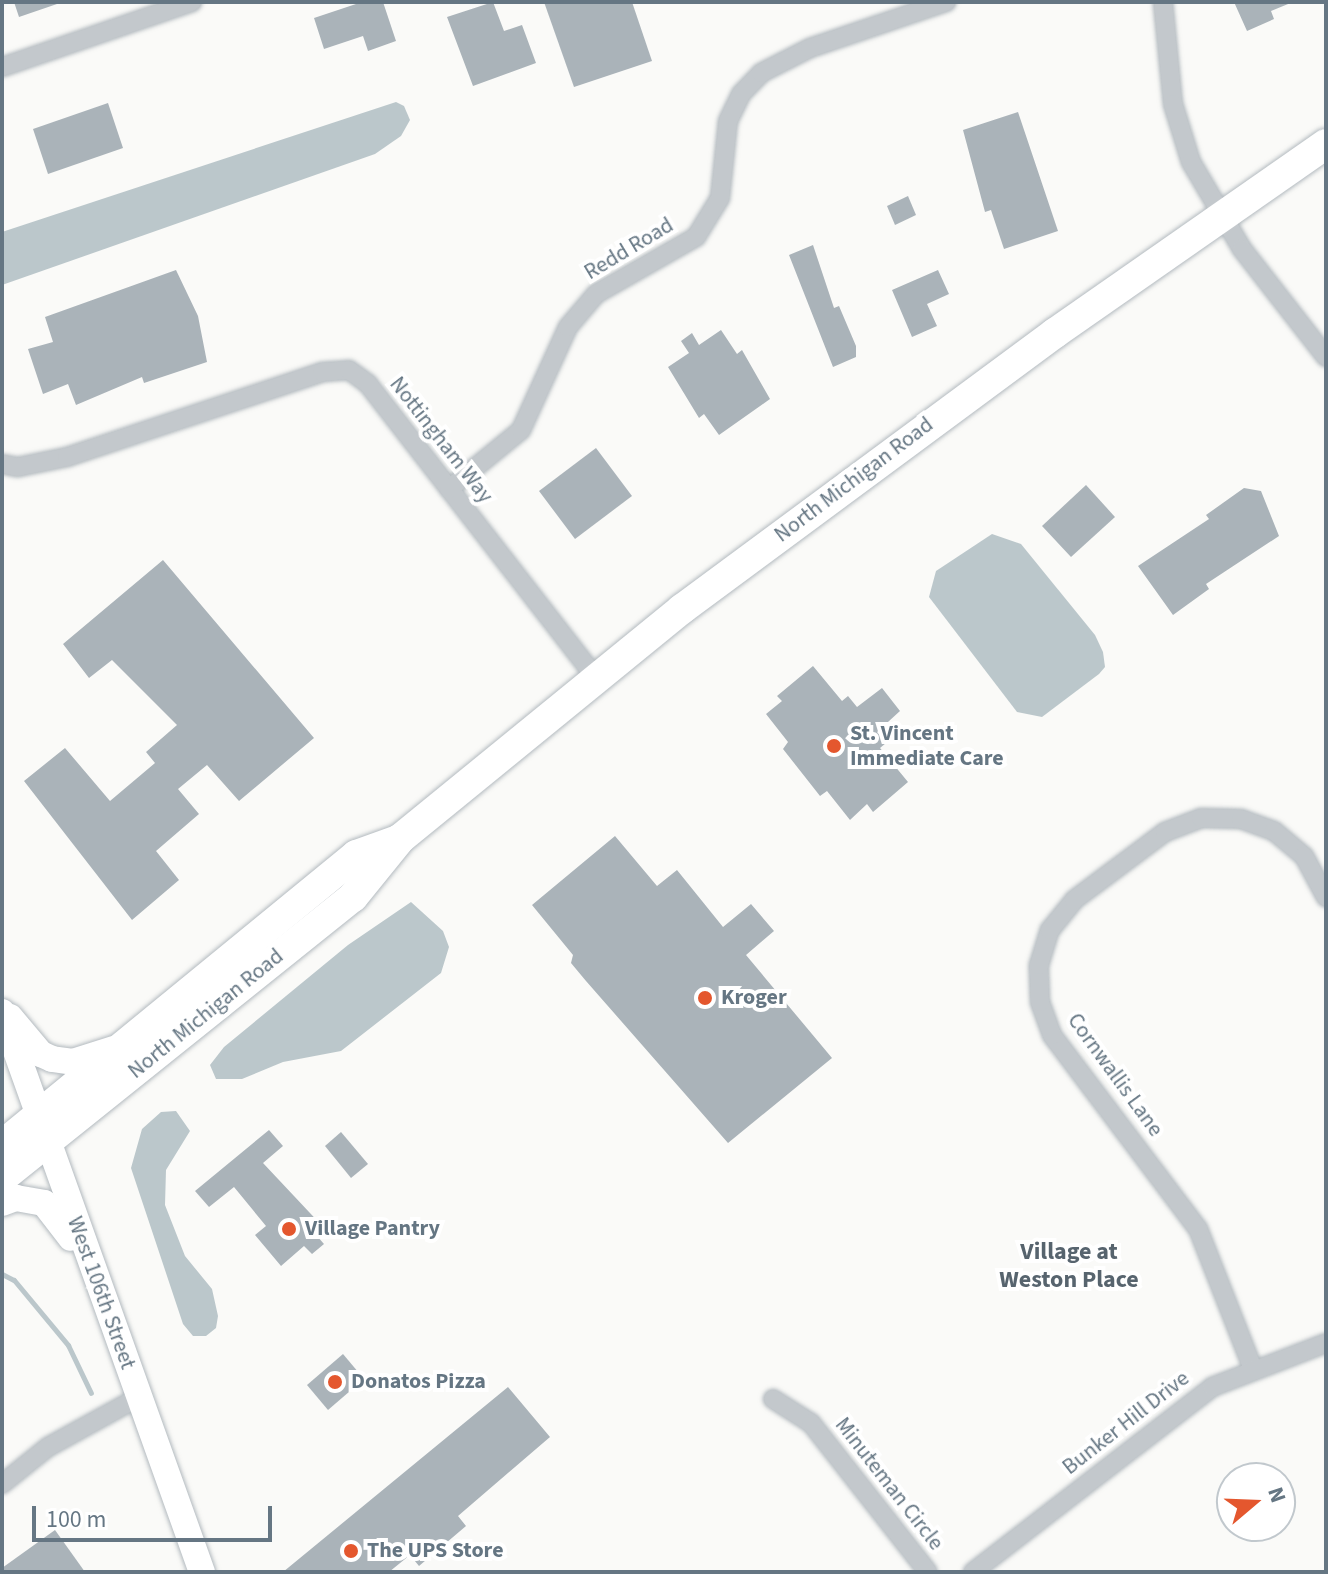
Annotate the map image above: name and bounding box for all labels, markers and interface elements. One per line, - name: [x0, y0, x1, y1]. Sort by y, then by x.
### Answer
- street label: Redd Road: [580, 212, 678, 286]
- street label: Nottingham Way: [384, 372, 498, 508]
- street label: North Michigan Road: [769, 412, 939, 548]
- place label: St. Vincent Immediate Care: [850, 720, 1004, 772]
- marker: St. Vincent Immediate Care: [825, 737, 843, 755]
- street label: North Michigan Road: [123, 943, 289, 1085]
- place label: Kroger: [721, 985, 787, 1011]
- marker: Kroger: [696, 989, 714, 1007]
- street label: Cornwallis Lane: [1061, 1008, 1169, 1142]
- street label: West 106th Street: [61, 1213, 141, 1373]
- place label: Village Pantry: [305, 1216, 440, 1242]
- marker: Village Pantry: [280, 1220, 298, 1238]
- district label: Village at Weston Place: [999, 1238, 1139, 1294]
- street label: Bunker Hill Drive: [1057, 1365, 1195, 1481]
- place label: Donatos Pizza: [351, 1369, 486, 1395]
- marker: Donatos Pizza: [326, 1373, 344, 1391]
- street label: Minuteman Circle: [829, 1412, 949, 1556]
- north arrow: [1216, 1462, 1296, 1542]
- text: N: [1259, 1483, 1294, 1507]
- scale bar: [36, 1490, 276, 1540]
- text: 100 m: [46, 1502, 106, 1537]
- place label: The UPS Store: [367, 1538, 504, 1564]
- marker: The UPS Store: [342, 1542, 360, 1560]

